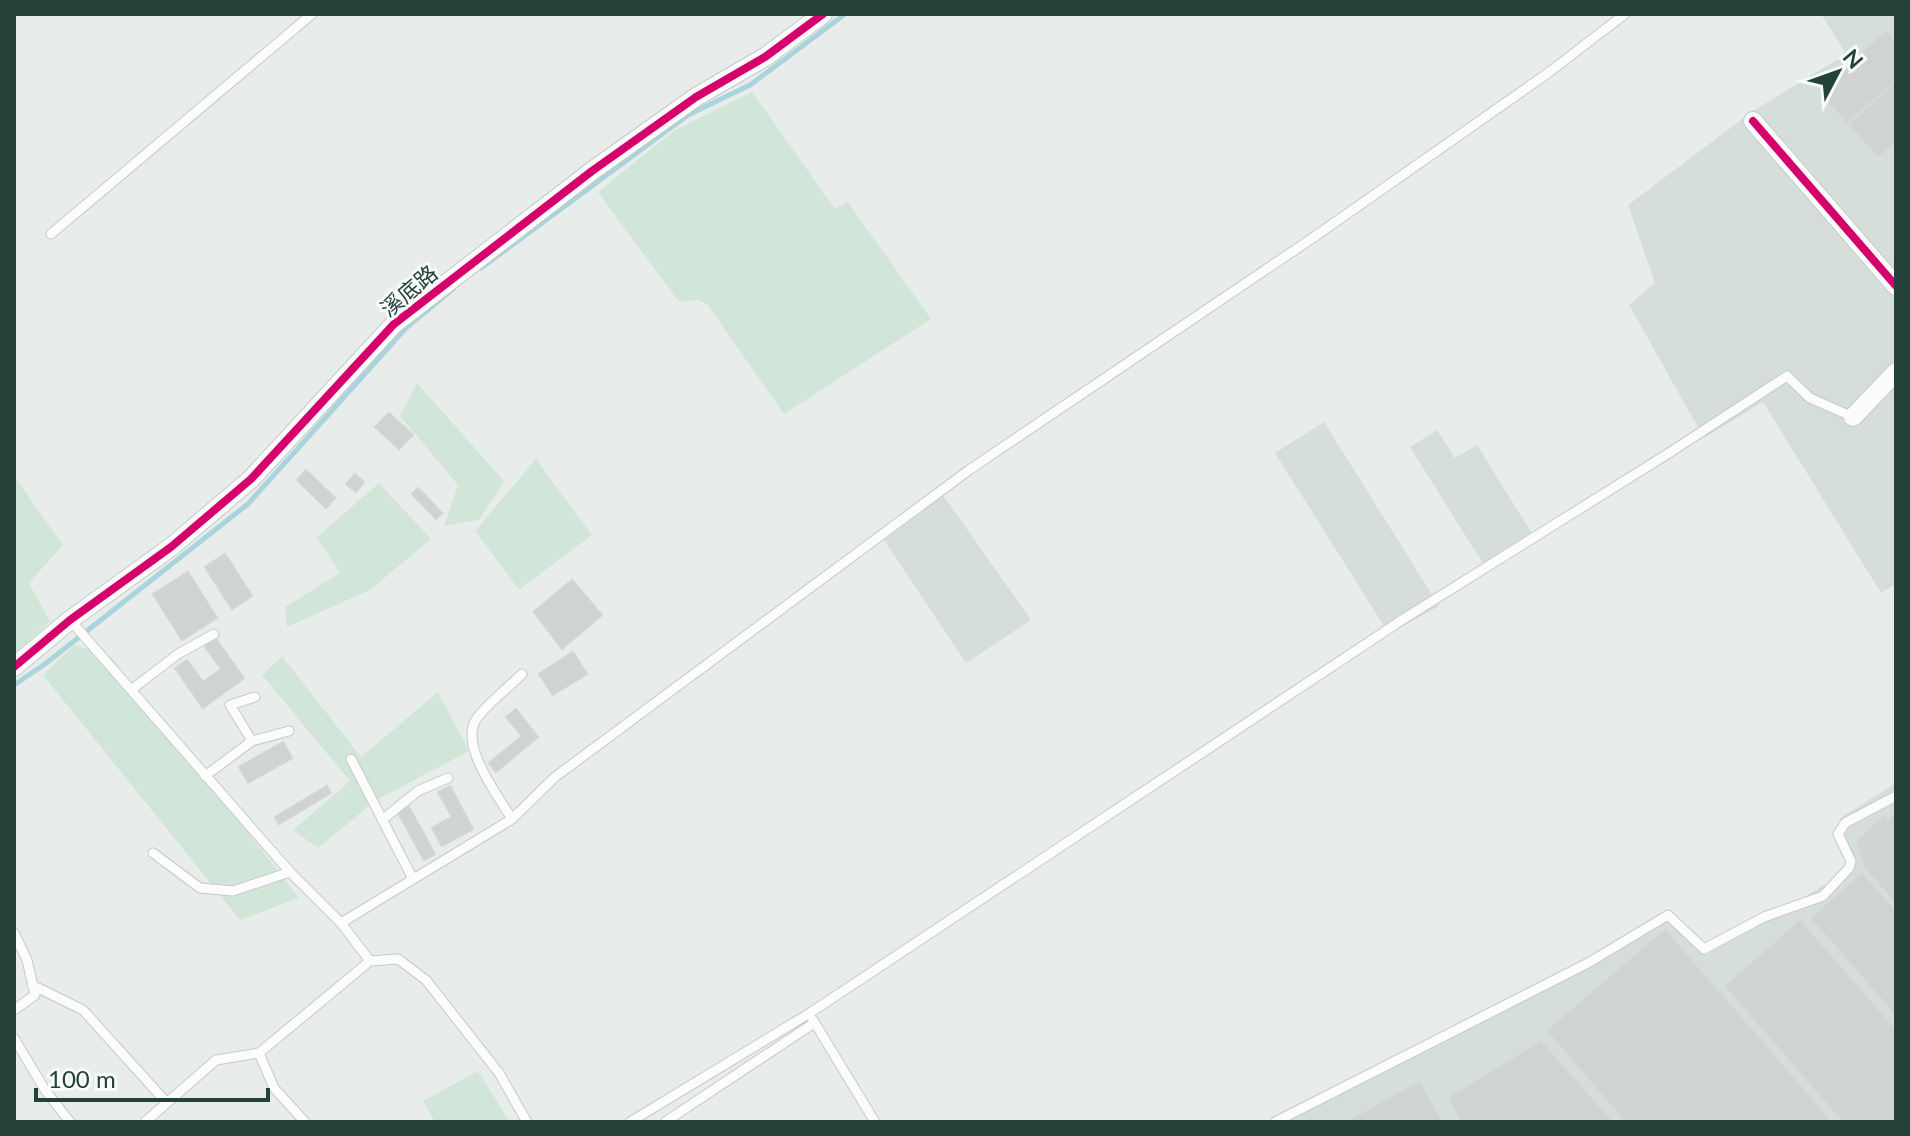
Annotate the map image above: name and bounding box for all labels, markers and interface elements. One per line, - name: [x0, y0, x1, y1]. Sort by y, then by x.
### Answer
- north arrow: [1798, 32, 1878, 112]
- text: N: [1838, 43, 1869, 74]
- street label: 溪底路: [375, 259, 443, 322]
- scale bar: [36, 1052, 268, 1102]
- text: 100 m: [48, 1064, 116, 1093]

